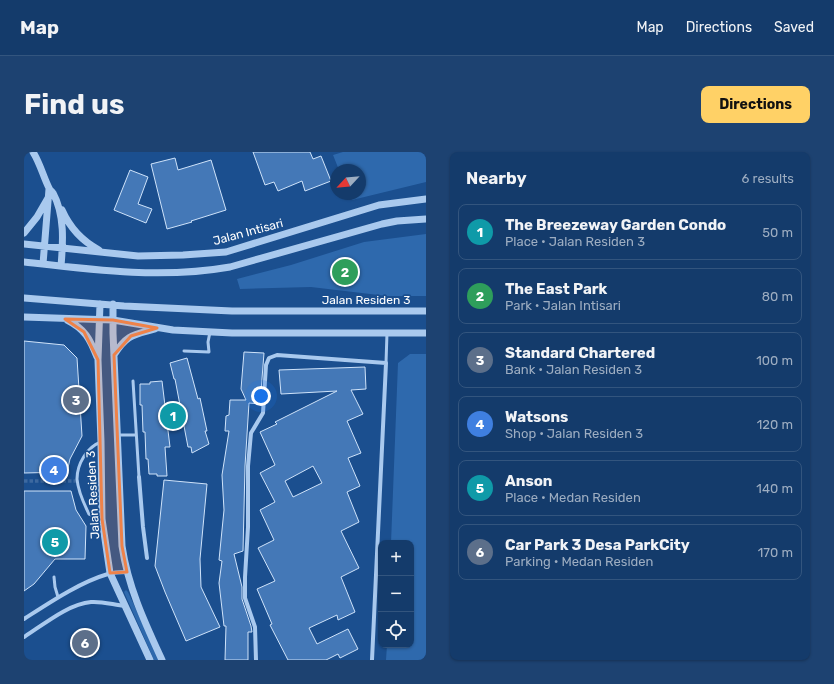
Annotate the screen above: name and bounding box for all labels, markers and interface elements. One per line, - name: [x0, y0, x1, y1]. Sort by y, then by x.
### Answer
- text: Map: [20, 16, 59, 39]
- text: Map: [637, 19, 664, 36]
- text: Directions: [686, 19, 752, 36]
- text: Saved: [774, 19, 814, 36]
- button: Directions: [701, 86, 810, 123]
- text: Find us: [24, 88, 124, 121]
- north arrow: [330, 164, 366, 200]
- text: Nearby: [466, 168, 527, 188]
- text: 6 results: [742, 171, 794, 186]
- street label: Jalan Intisari: [211, 216, 285, 248]
- text: The Breezeway Garden Condo: [505, 216, 726, 234]
- text: 1: [477, 225, 483, 240]
- text: 50 m: [762, 225, 793, 240]
- text: Place · Jalan Residen 3: [505, 234, 645, 249]
- pin: 2: [332, 257, 358, 287]
- text: The East Park: [505, 280, 607, 298]
- text: 2: [476, 289, 484, 304]
- text: 80 m: [762, 289, 793, 304]
- street label: Jalan Residen 3: [322, 293, 410, 307]
- text: Park · Jalan Intisari: [505, 298, 621, 313]
- text: Standard Chartered: [505, 344, 655, 362]
- text: 3: [476, 353, 484, 368]
- text: 100 m: [756, 353, 793, 368]
- text: Bank · Jalan Residen 3: [505, 362, 642, 377]
- pin: 3: [63, 385, 89, 415]
- your location: [251, 386, 271, 406]
- pin: 1: [160, 401, 186, 431]
- text: Watsons: [505, 408, 568, 426]
- text: 4: [476, 417, 484, 432]
- text: 120 m: [757, 417, 793, 432]
- text: Shop · Jalan Residen 3: [505, 426, 643, 441]
- street label: Jalan Residen 3: [84, 450, 102, 540]
- pin: 4: [41, 455, 67, 485]
- text: Anson: [505, 472, 553, 490]
- text: 5: [476, 481, 484, 496]
- text: 140 m: [756, 481, 793, 496]
- text: Place · Medan Residen: [505, 490, 641, 505]
- pin: 5: [42, 527, 68, 557]
- text: Car Park 3 Desa ParkCity: [505, 536, 690, 554]
- map controls: [378, 540, 414, 648]
- button: +: [378, 540, 414, 576]
- text: 6: [476, 545, 484, 560]
- text: 170 m: [758, 545, 793, 560]
- text: Parking · Medan Residen: [505, 554, 653, 569]
- button: −: [378, 576, 414, 612]
- button: locate: [378, 612, 414, 648]
- pin: 6: [72, 628, 98, 658]

